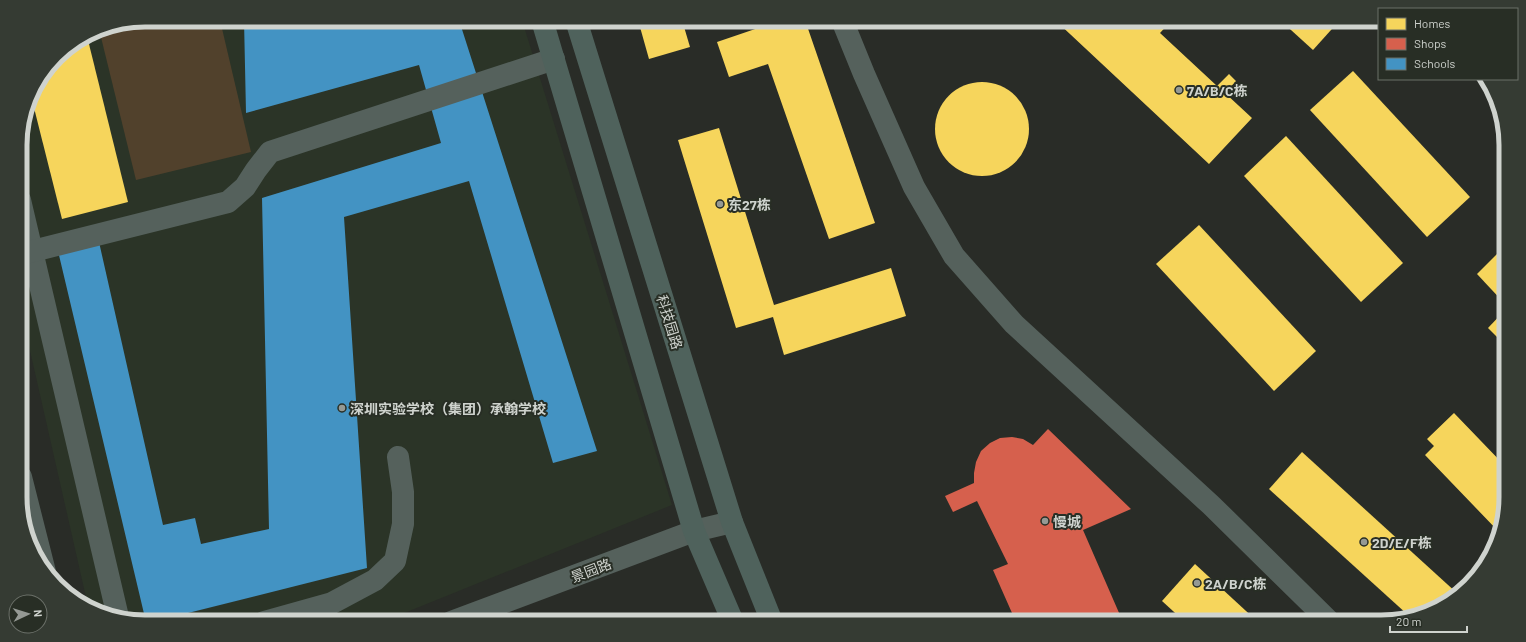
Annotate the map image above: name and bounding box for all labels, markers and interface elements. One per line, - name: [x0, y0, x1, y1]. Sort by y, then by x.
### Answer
- legend: [1378, 8, 1518, 80]
- text: Homes: [1414, 16, 1451, 30]
- text: Shops: [1414, 36, 1447, 50]
- text: Schools: [1414, 56, 1455, 70]
- place label: 7A/B/C栋: [1187, 82, 1248, 99]
- marker: 7A/B/C栋: [1174, 85, 1184, 95]
- place label: 东27栋: [728, 196, 771, 213]
- marker: 东27栋: [715, 199, 725, 209]
- street label: 科技园路: [654, 293, 686, 351]
- place label: 深圳实验学校（集团）承翰学校: [350, 400, 546, 417]
- marker: 深圳实验学校（集团）承翰学校: [337, 403, 347, 413]
- place label: 慢城: [1053, 513, 1081, 530]
- marker: 慢城: [1040, 516, 1050, 526]
- place label: 2D/E/F栋: [1372, 534, 1432, 551]
- marker: 2D/E/F栋: [1359, 537, 1369, 547]
- street label: 景园路: [568, 555, 614, 585]
- place label: 2A/B/C栋: [1205, 575, 1266, 592]
- marker: 2A/B/C栋: [1192, 578, 1202, 588]
- north arrow: [8, 594, 48, 634]
- scale bar: [1390, 608, 1467, 634]
- text: N: [32, 609, 45, 617]
- text: 20 m: [1396, 614, 1422, 628]

